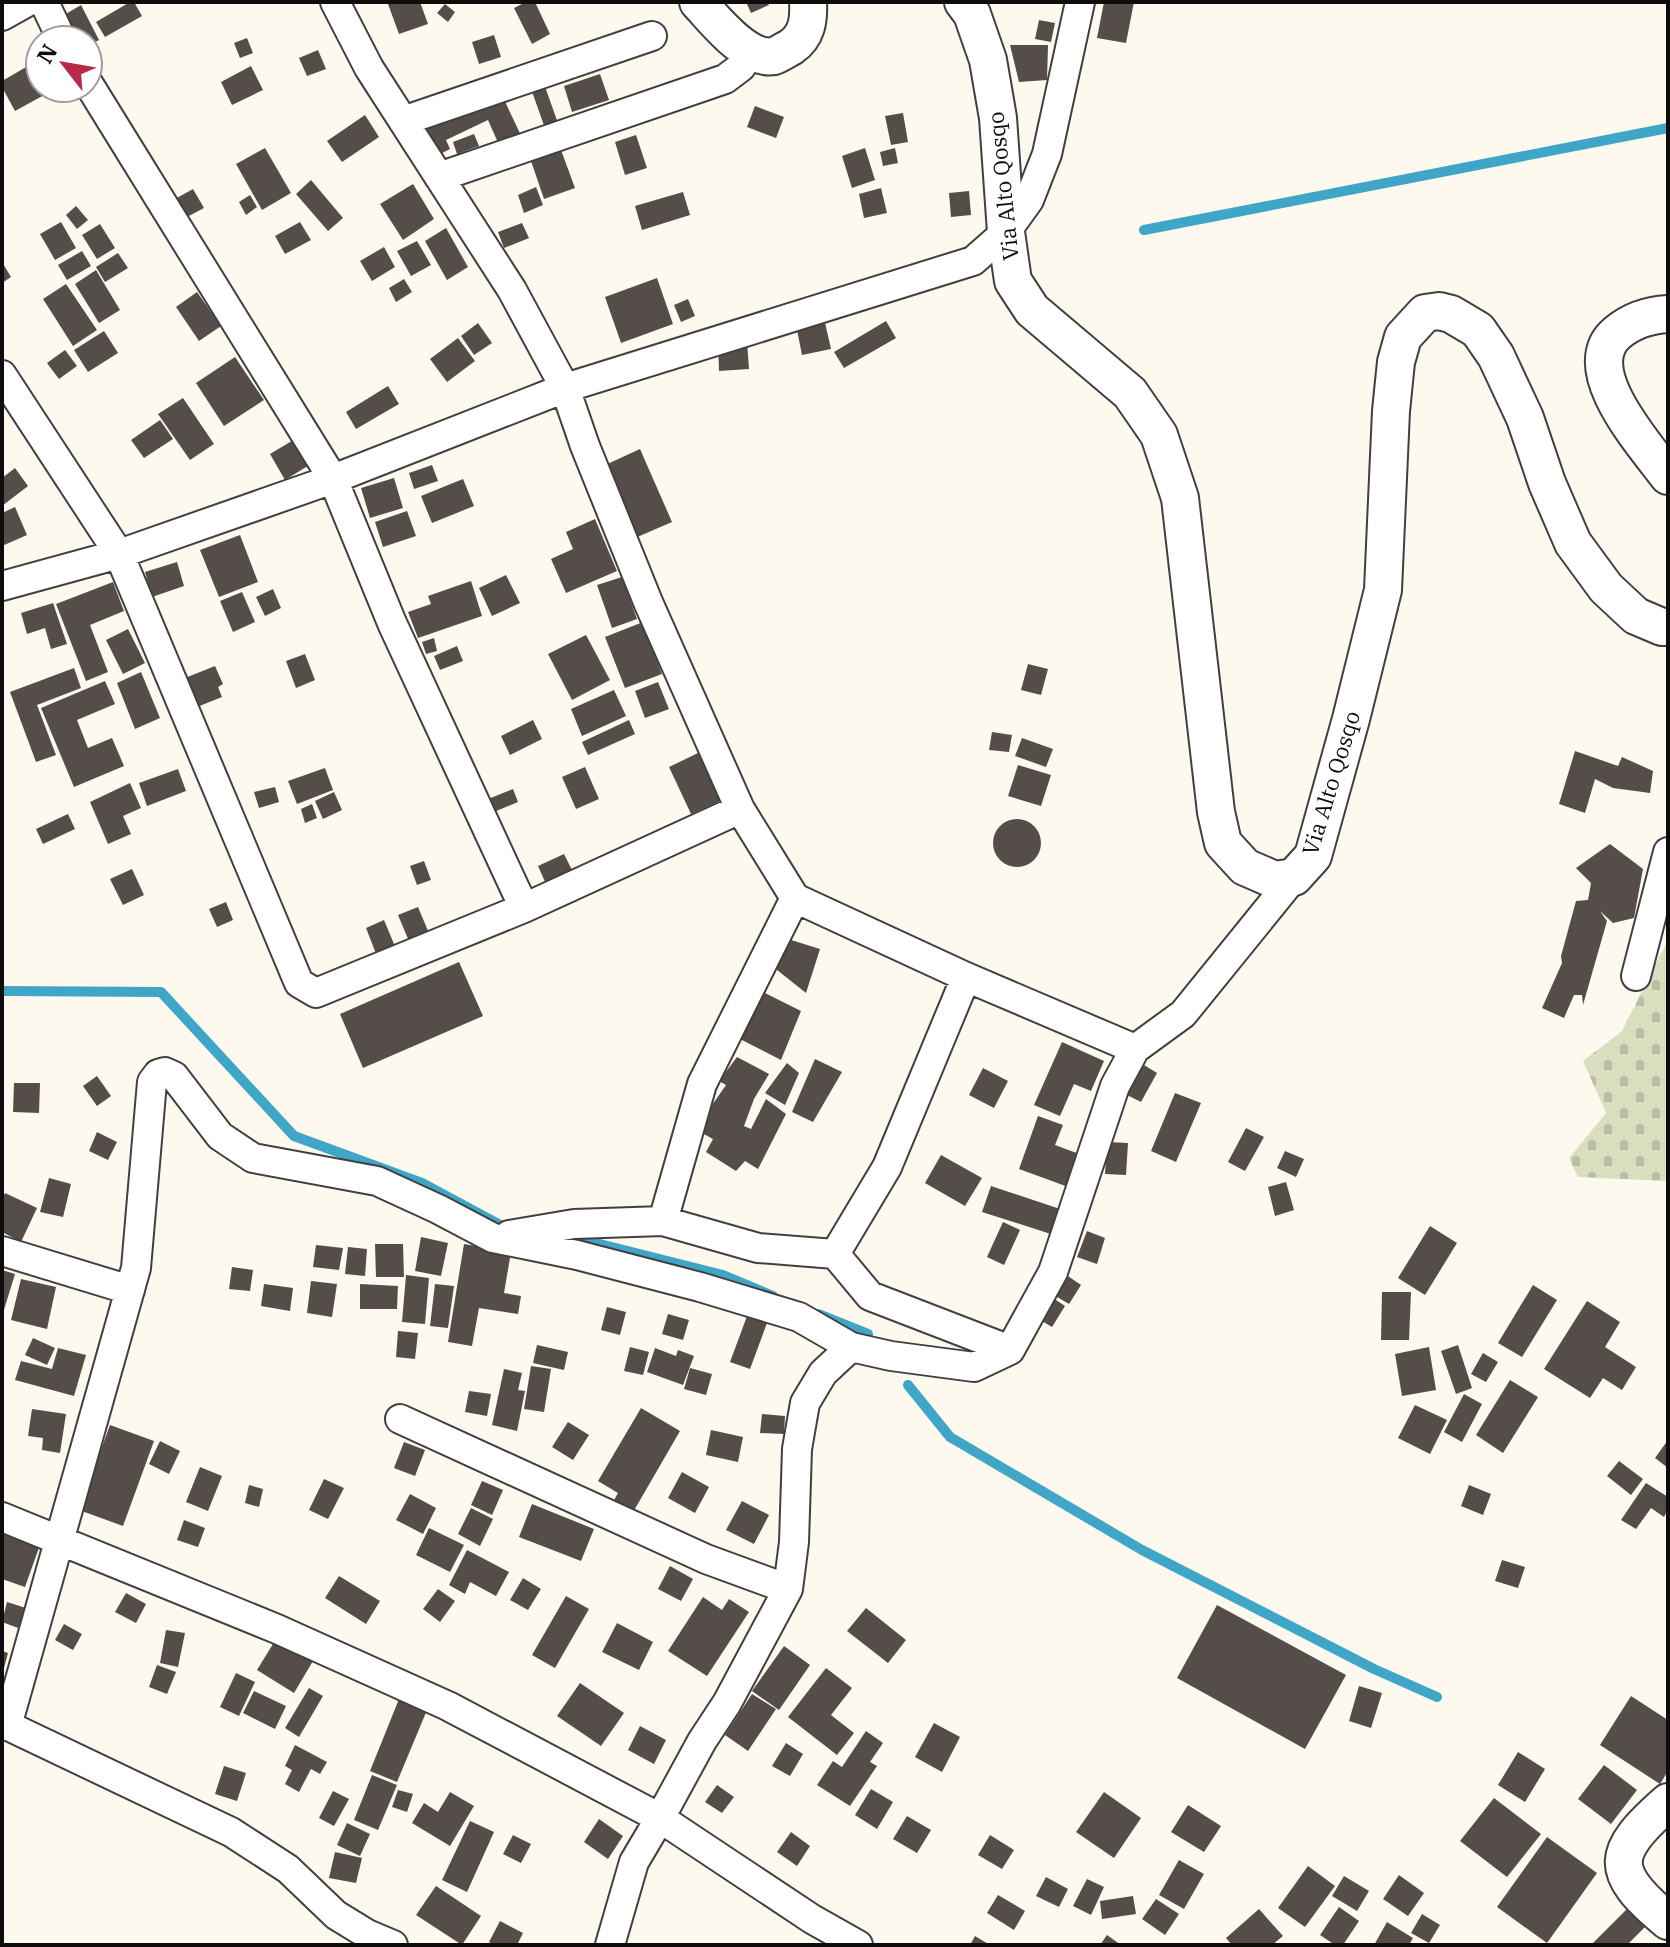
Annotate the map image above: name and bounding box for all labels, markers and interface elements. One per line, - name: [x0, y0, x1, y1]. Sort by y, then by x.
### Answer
- north arrow: [24, 24, 104, 104]
- text: N: [30, 39, 63, 68]
- street label: Via Alto Qosqo: [980, 110, 1025, 262]
- street label: Via Alto Qosqo: [1295, 707, 1366, 859]

